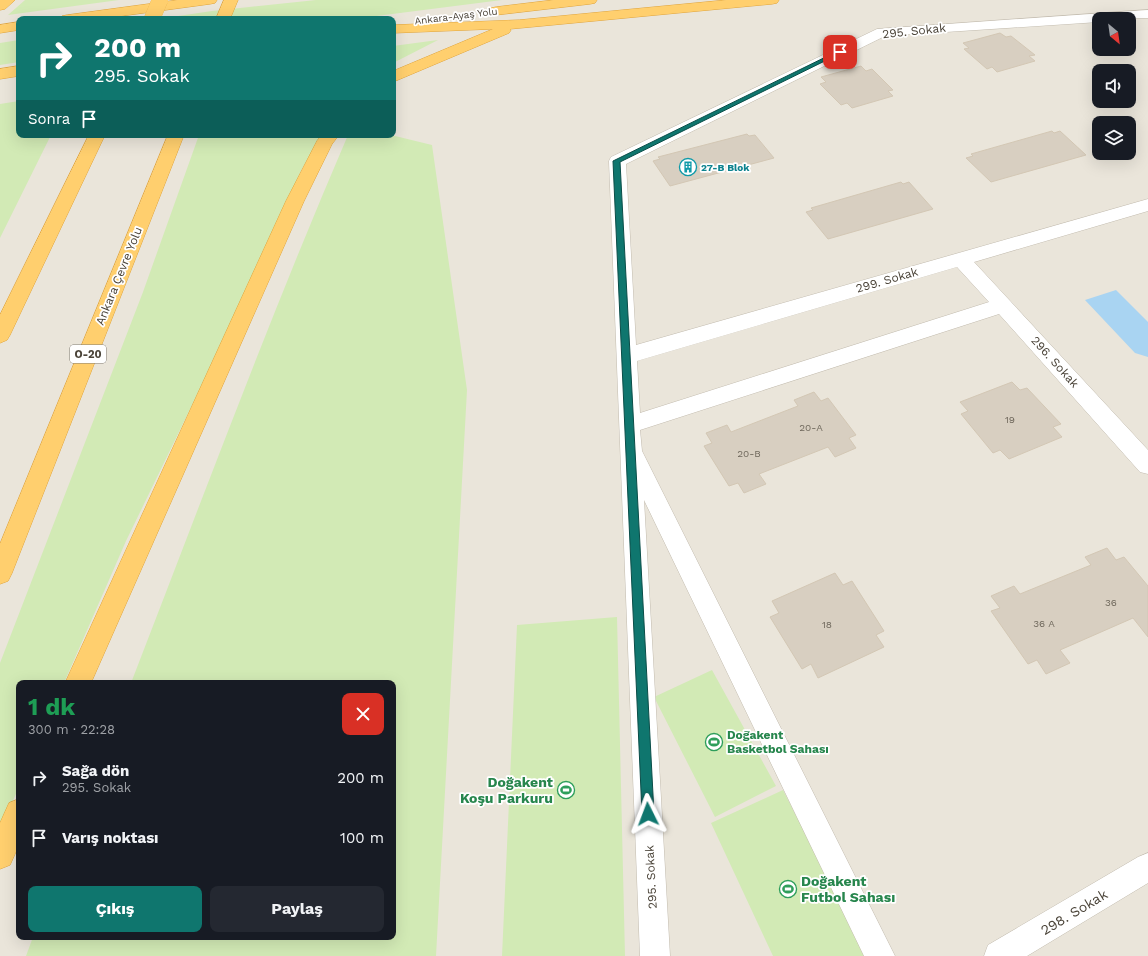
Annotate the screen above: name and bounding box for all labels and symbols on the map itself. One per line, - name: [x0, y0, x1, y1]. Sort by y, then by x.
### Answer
- street label: Ankara-Ayaş Yolu: [414, 5, 498, 27]
- north arrow: [1092, 12, 1136, 56]
- street label: 295. Sokak: [882, 21, 947, 41]
- pin: [823, 35, 857, 69]
- building icon: 27-B Blok: [678, 157, 698, 177]
- place label: 27-B Blok: [701, 162, 750, 173]
- street label: Ankara Çevre Yolu: [93, 225, 145, 327]
- street label: 299. Sokak: [854, 264, 920, 296]
- street label: 296. Sokak: [1028, 333, 1082, 391]
- road number: O-20: [70, 345, 106, 363]
- house number: 19: [1005, 414, 1015, 425]
- house number: 20-A: [799, 422, 823, 433]
- house number: 20-B: [737, 448, 761, 459]
- house number: 36: [1105, 597, 1117, 608]
- house number: 36 A: [1033, 618, 1055, 629]
- house number: 18: [822, 619, 832, 630]
- place label: Doğakent Basketbol Sahası: [727, 728, 829, 756]
- sports icon: Doğakent Basketbol Sahası: [704, 732, 724, 752]
- place label: Doğakent Koşu Parkuru: [460, 774, 553, 806]
- sports icon: Doğakent Koşu Parkuru: [556, 780, 576, 800]
- position arrow: [627, 793, 669, 835]
- street label: 295. Sokak: [642, 845, 660, 909]
- place label: Doğakent Futbol Sahası: [801, 873, 895, 905]
- sports icon: Doğakent Futbol Sahası: [778, 879, 798, 899]
- street label: 298. Sokak: [1038, 886, 1110, 938]

